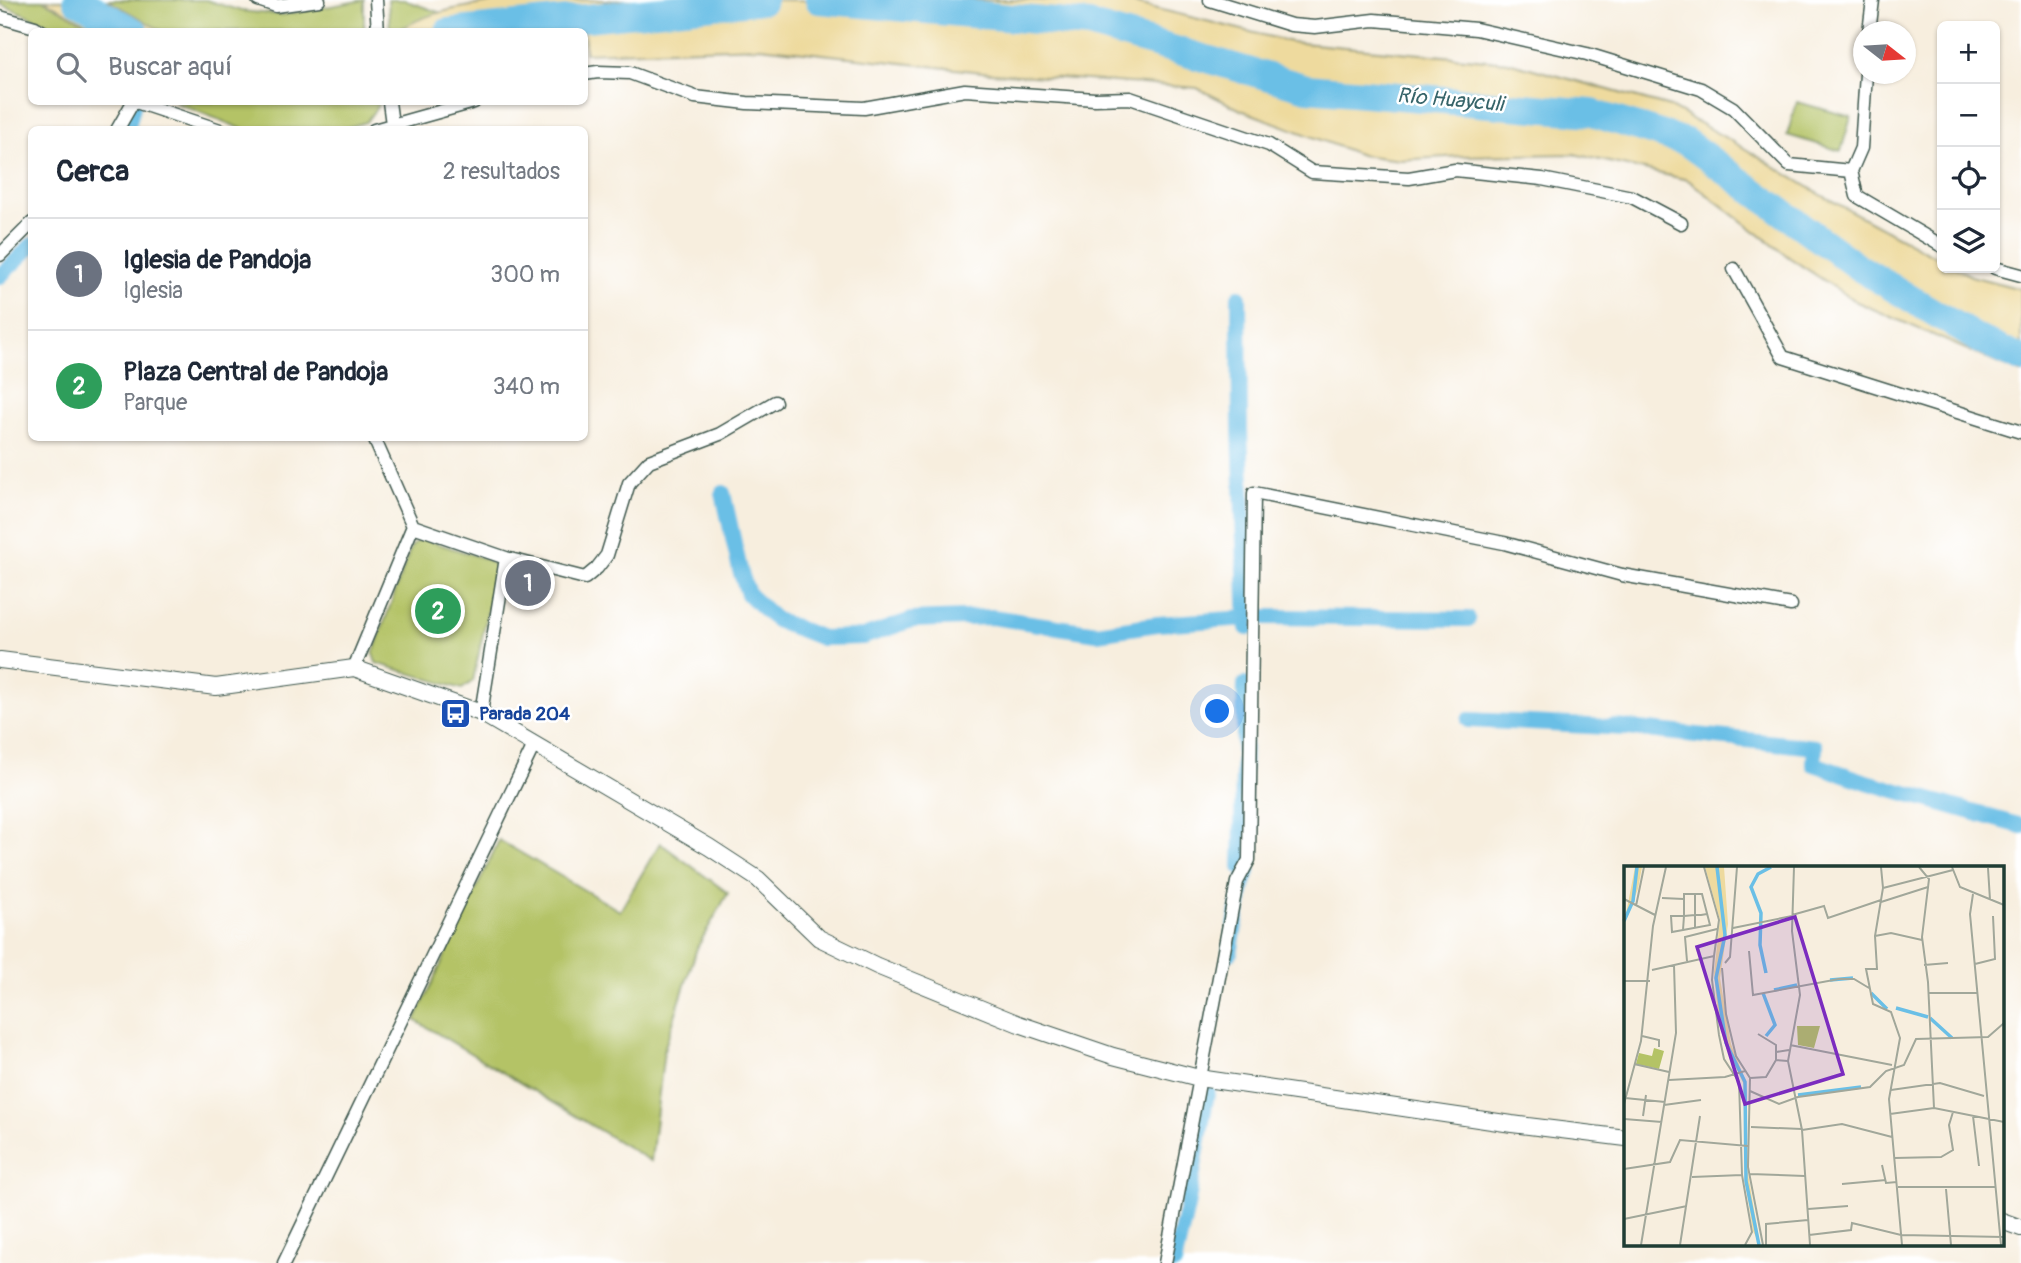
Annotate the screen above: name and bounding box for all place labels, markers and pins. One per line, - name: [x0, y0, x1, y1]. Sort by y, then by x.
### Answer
- pin: 1: [505, 557, 551, 609]
- pin: 2: [415, 585, 461, 637]
- bus stop icon: Parada 204: [439, 697, 473, 731]
- place label: Parada 204: [479, 702, 570, 726]

